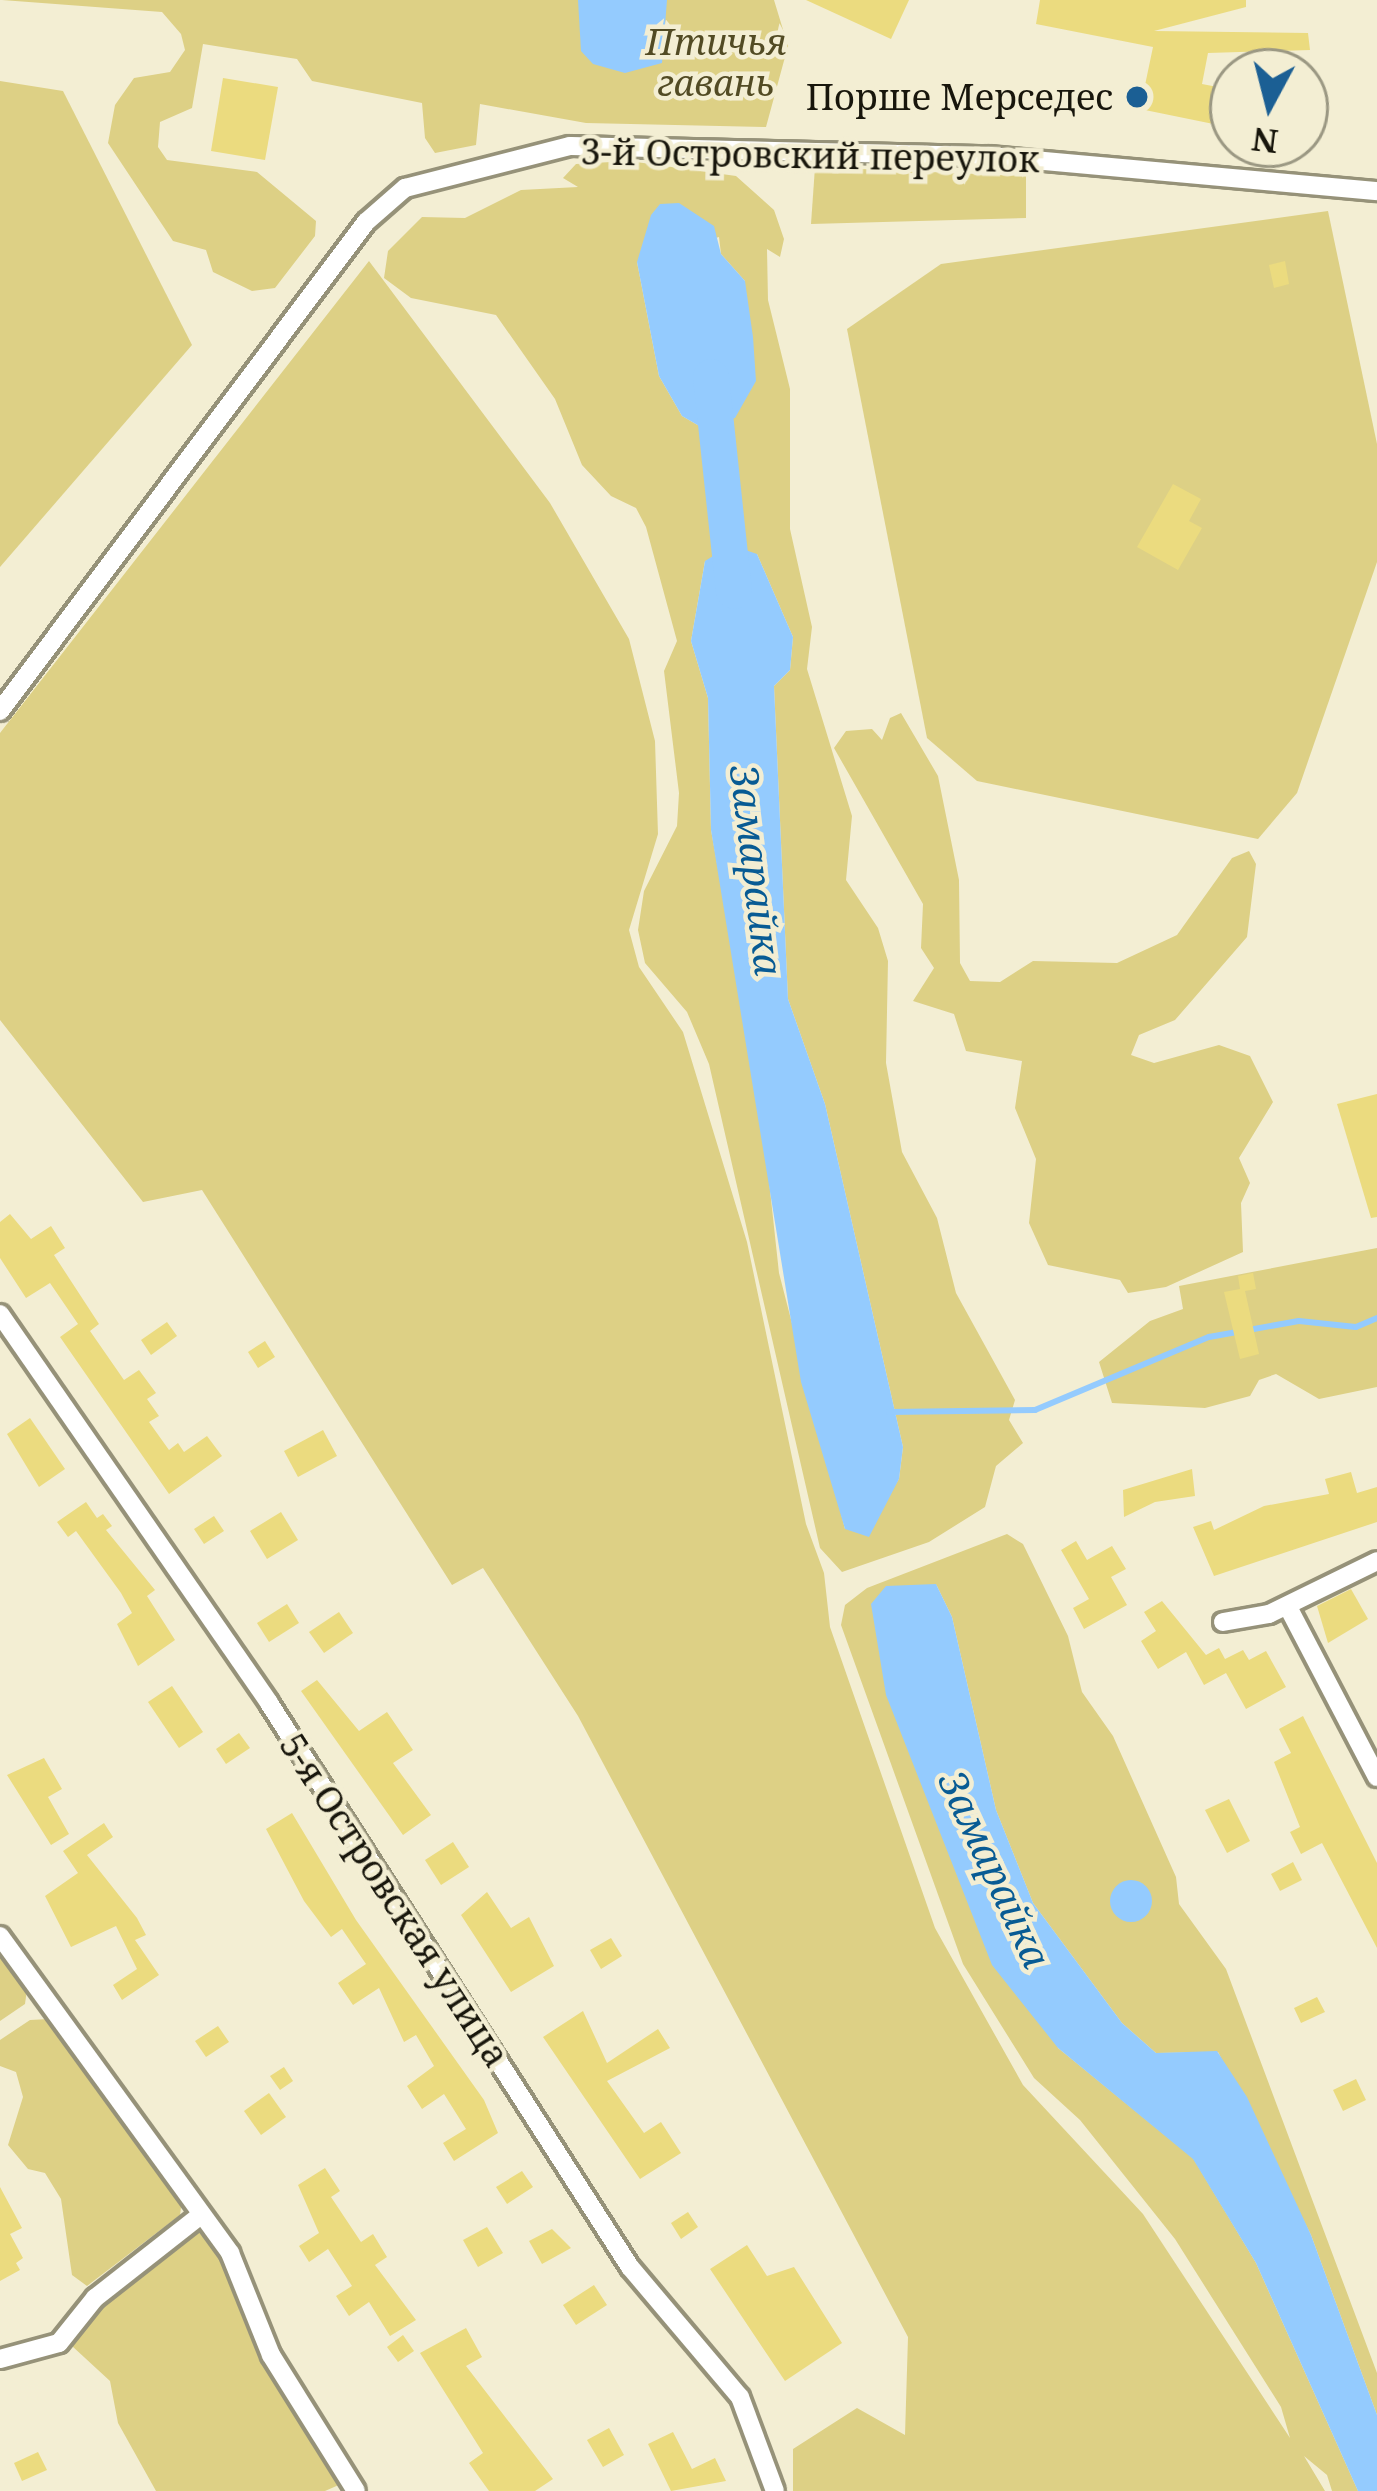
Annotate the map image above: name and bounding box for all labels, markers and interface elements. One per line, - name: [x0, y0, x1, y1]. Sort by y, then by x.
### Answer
- park label: Птичья гавань: [646, 19, 786, 104]
- north arrow: [1209, 48, 1329, 168]
- place label: Порше Мерседес: [806, 75, 1113, 119]
- marker: Порше Мерседес: [1124, 84, 1150, 110]
- text: N: [1249, 117, 1281, 165]
- street label: 3-й Островский переулок: [580, 129, 1040, 181]
- water label: Замарайка: [721, 762, 793, 978]
- street label: 5-я Островская улица: [271, 1725, 519, 2075]
- water label: Замарайка: [929, 1763, 1061, 1975]

